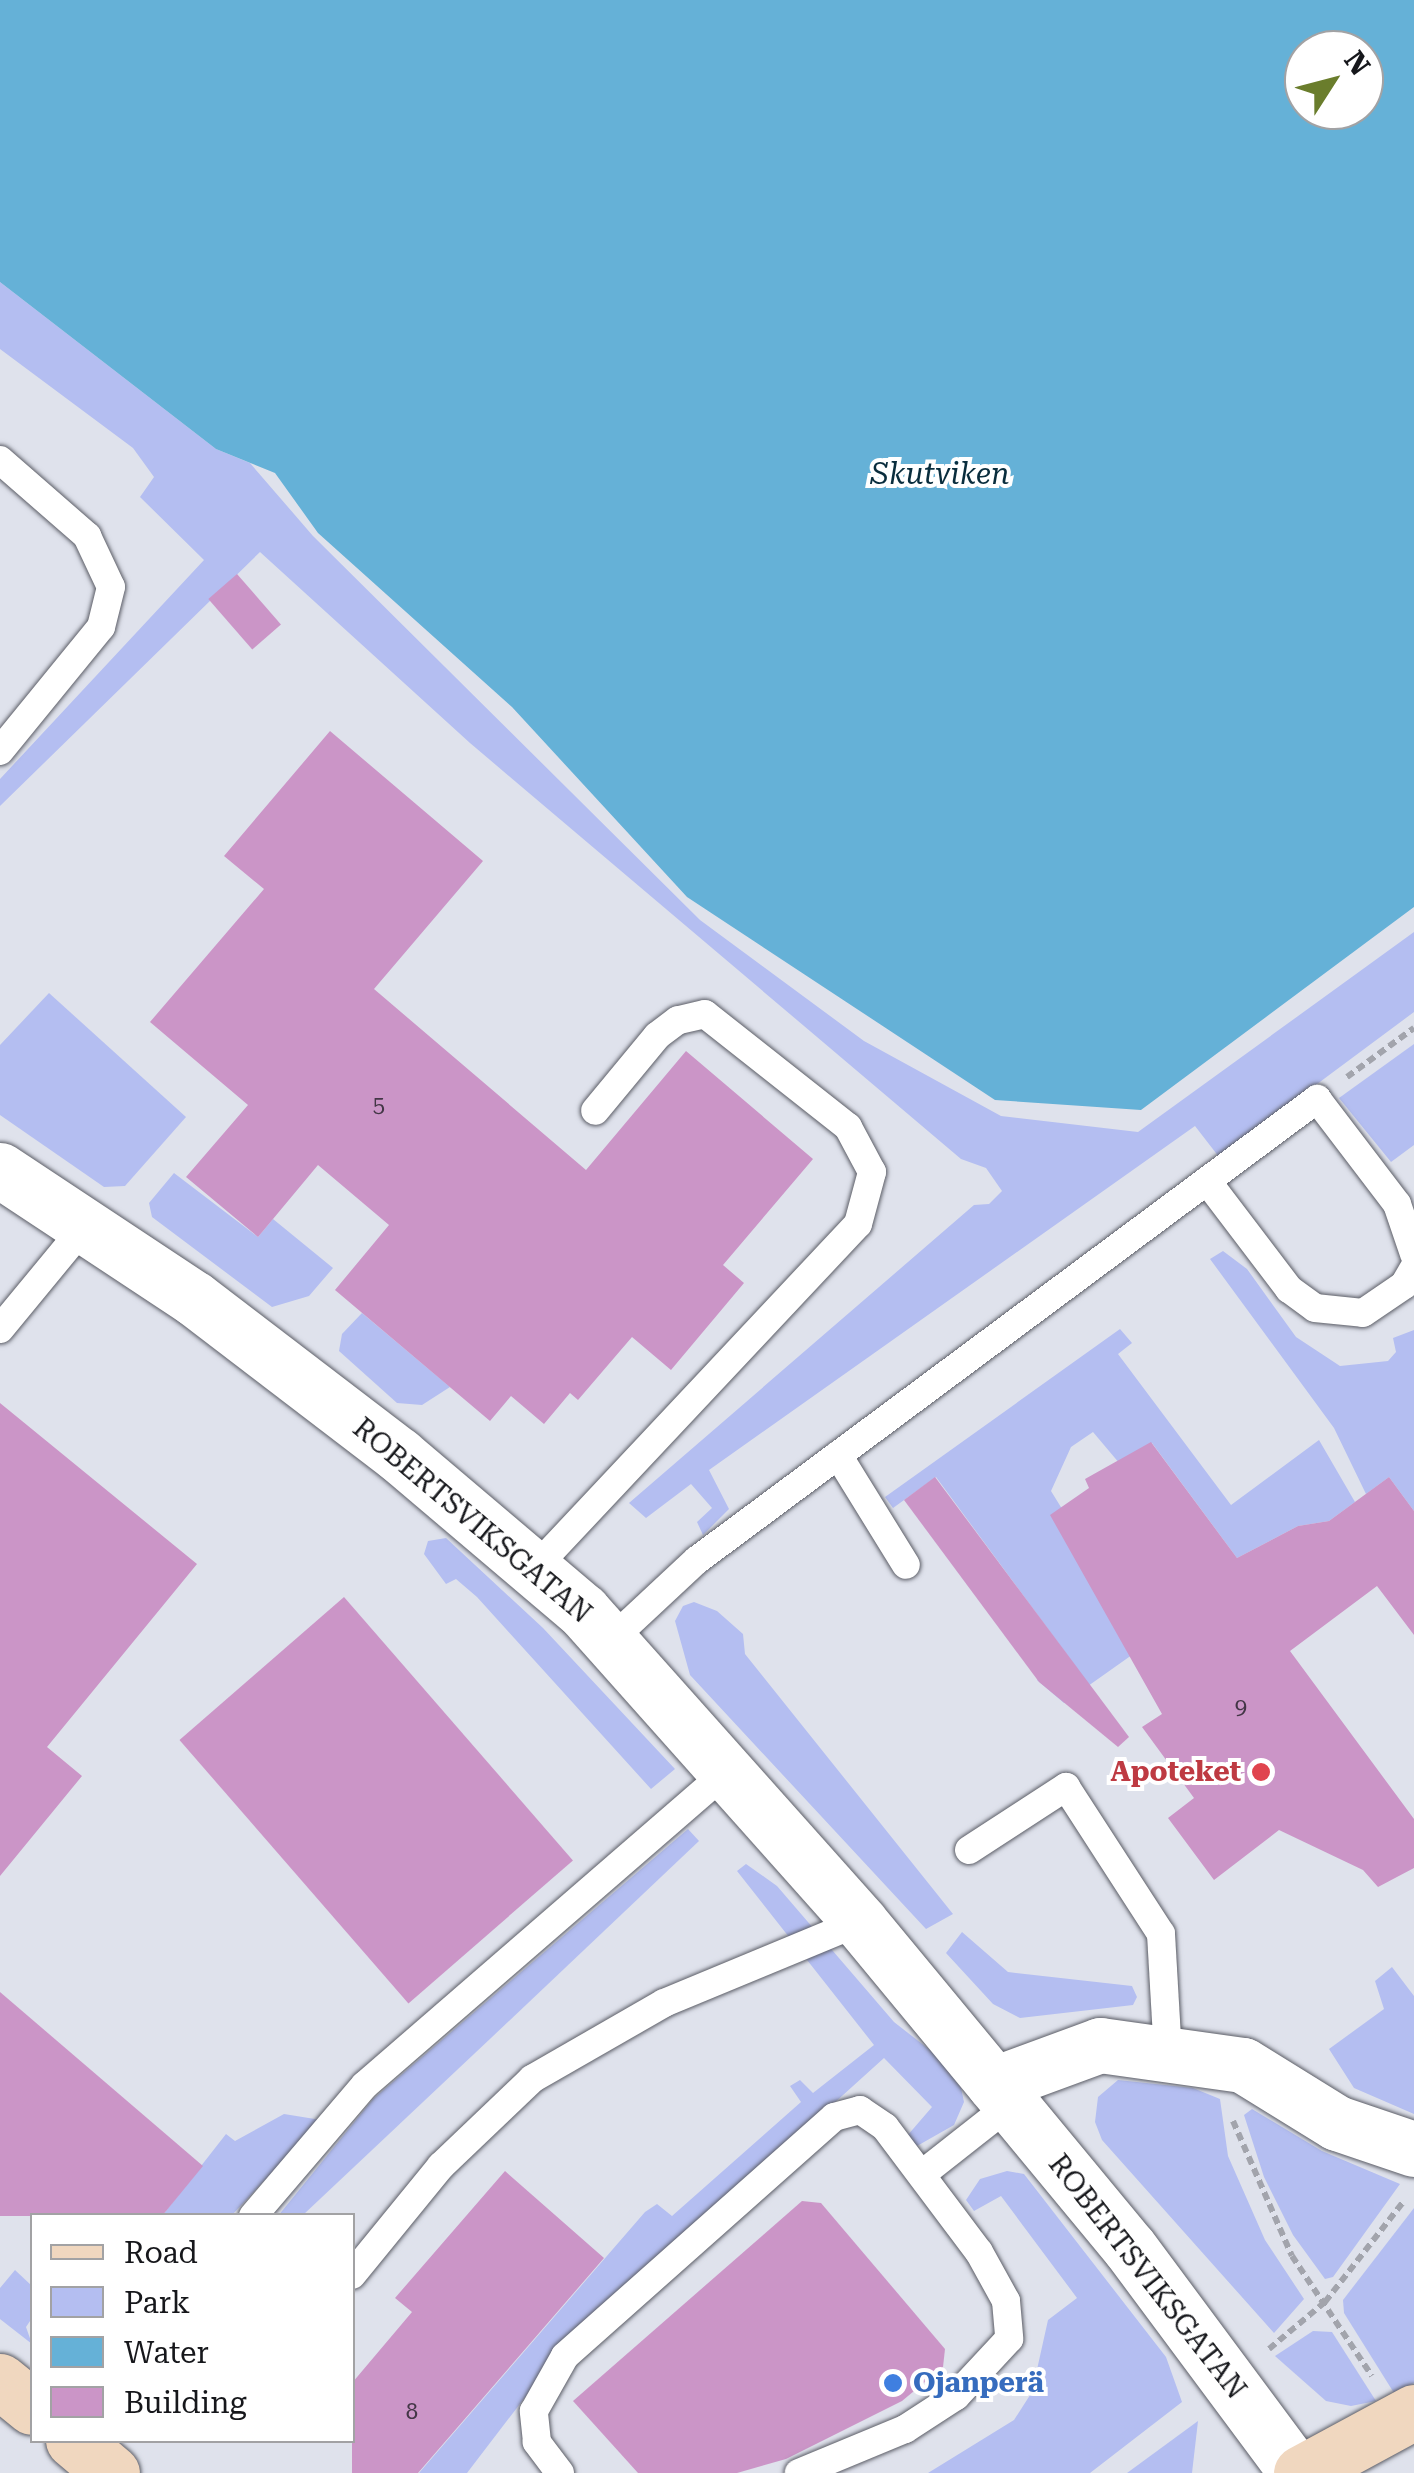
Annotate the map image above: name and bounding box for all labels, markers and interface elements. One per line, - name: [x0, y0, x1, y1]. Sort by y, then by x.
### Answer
- north arrow: [1284, 30, 1384, 130]
- text: N: [1337, 45, 1377, 82]
- water label: Skutviken: [871, 456, 1009, 492]
- house number: 5: [373, 1092, 385, 1118]
- street label: ROBERTSVIKSGATAN: [346, 1411, 598, 1631]
- house number: 9: [1235, 1694, 1247, 1720]
- place label: Apoteket: [1111, 1755, 1241, 1789]
- marker: Apoteket: [1250, 1761, 1272, 1783]
- street label: ROBERTSVIKSGATAN: [1041, 2148, 1253, 2406]
- legend: [30, 2213, 355, 2443]
- text: Road: [124, 2235, 198, 2270]
- text: Park: [124, 2285, 190, 2320]
- text: Water: [124, 2335, 209, 2370]
- place label: Ojanperä: [913, 2366, 1044, 2400]
- marker: Ojanperä: [882, 2372, 904, 2394]
- text: Building: [124, 2385, 247, 2420]
- house number: 8: [406, 2399, 418, 2425]

